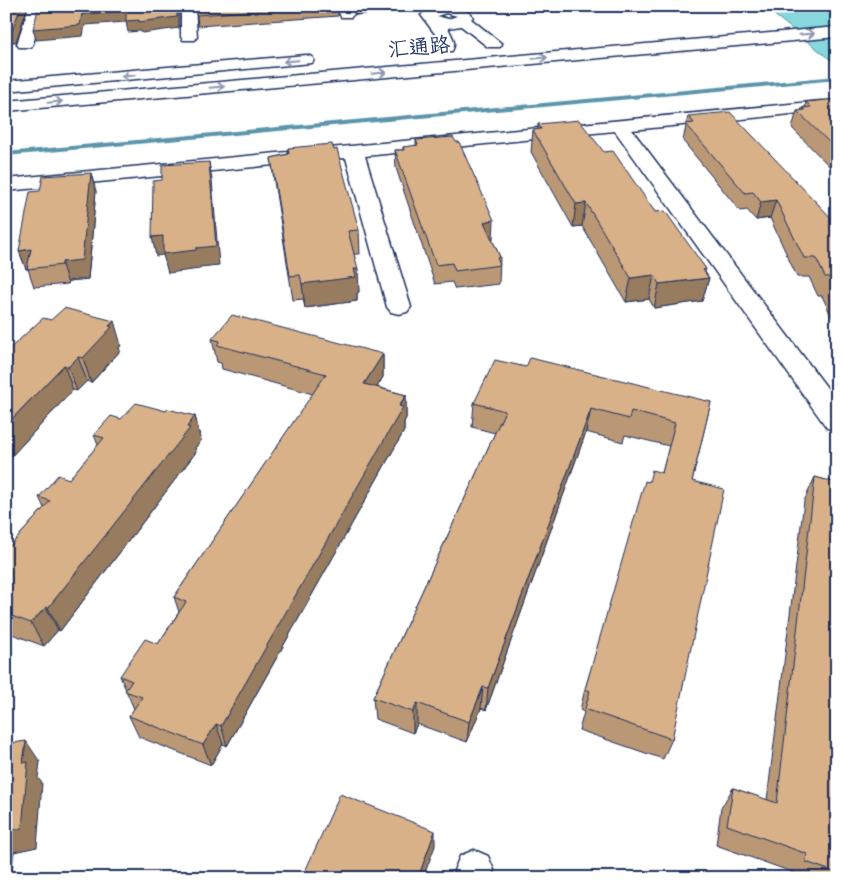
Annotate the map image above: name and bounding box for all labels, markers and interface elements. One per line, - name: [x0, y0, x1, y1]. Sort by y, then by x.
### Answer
- one-way arrow: [799, 30, 815, 39]
- street label: 汇通路: [386, 31, 452, 63]
- one-way arrow: [532, 54, 548, 63]
- one-way arrow: [284, 57, 300, 66]
- one-way arrow: [370, 68, 386, 78]
- one-way arrow: [122, 71, 138, 80]
- one-way arrow: [208, 83, 224, 92]
- one-way arrow: [47, 97, 63, 107]

